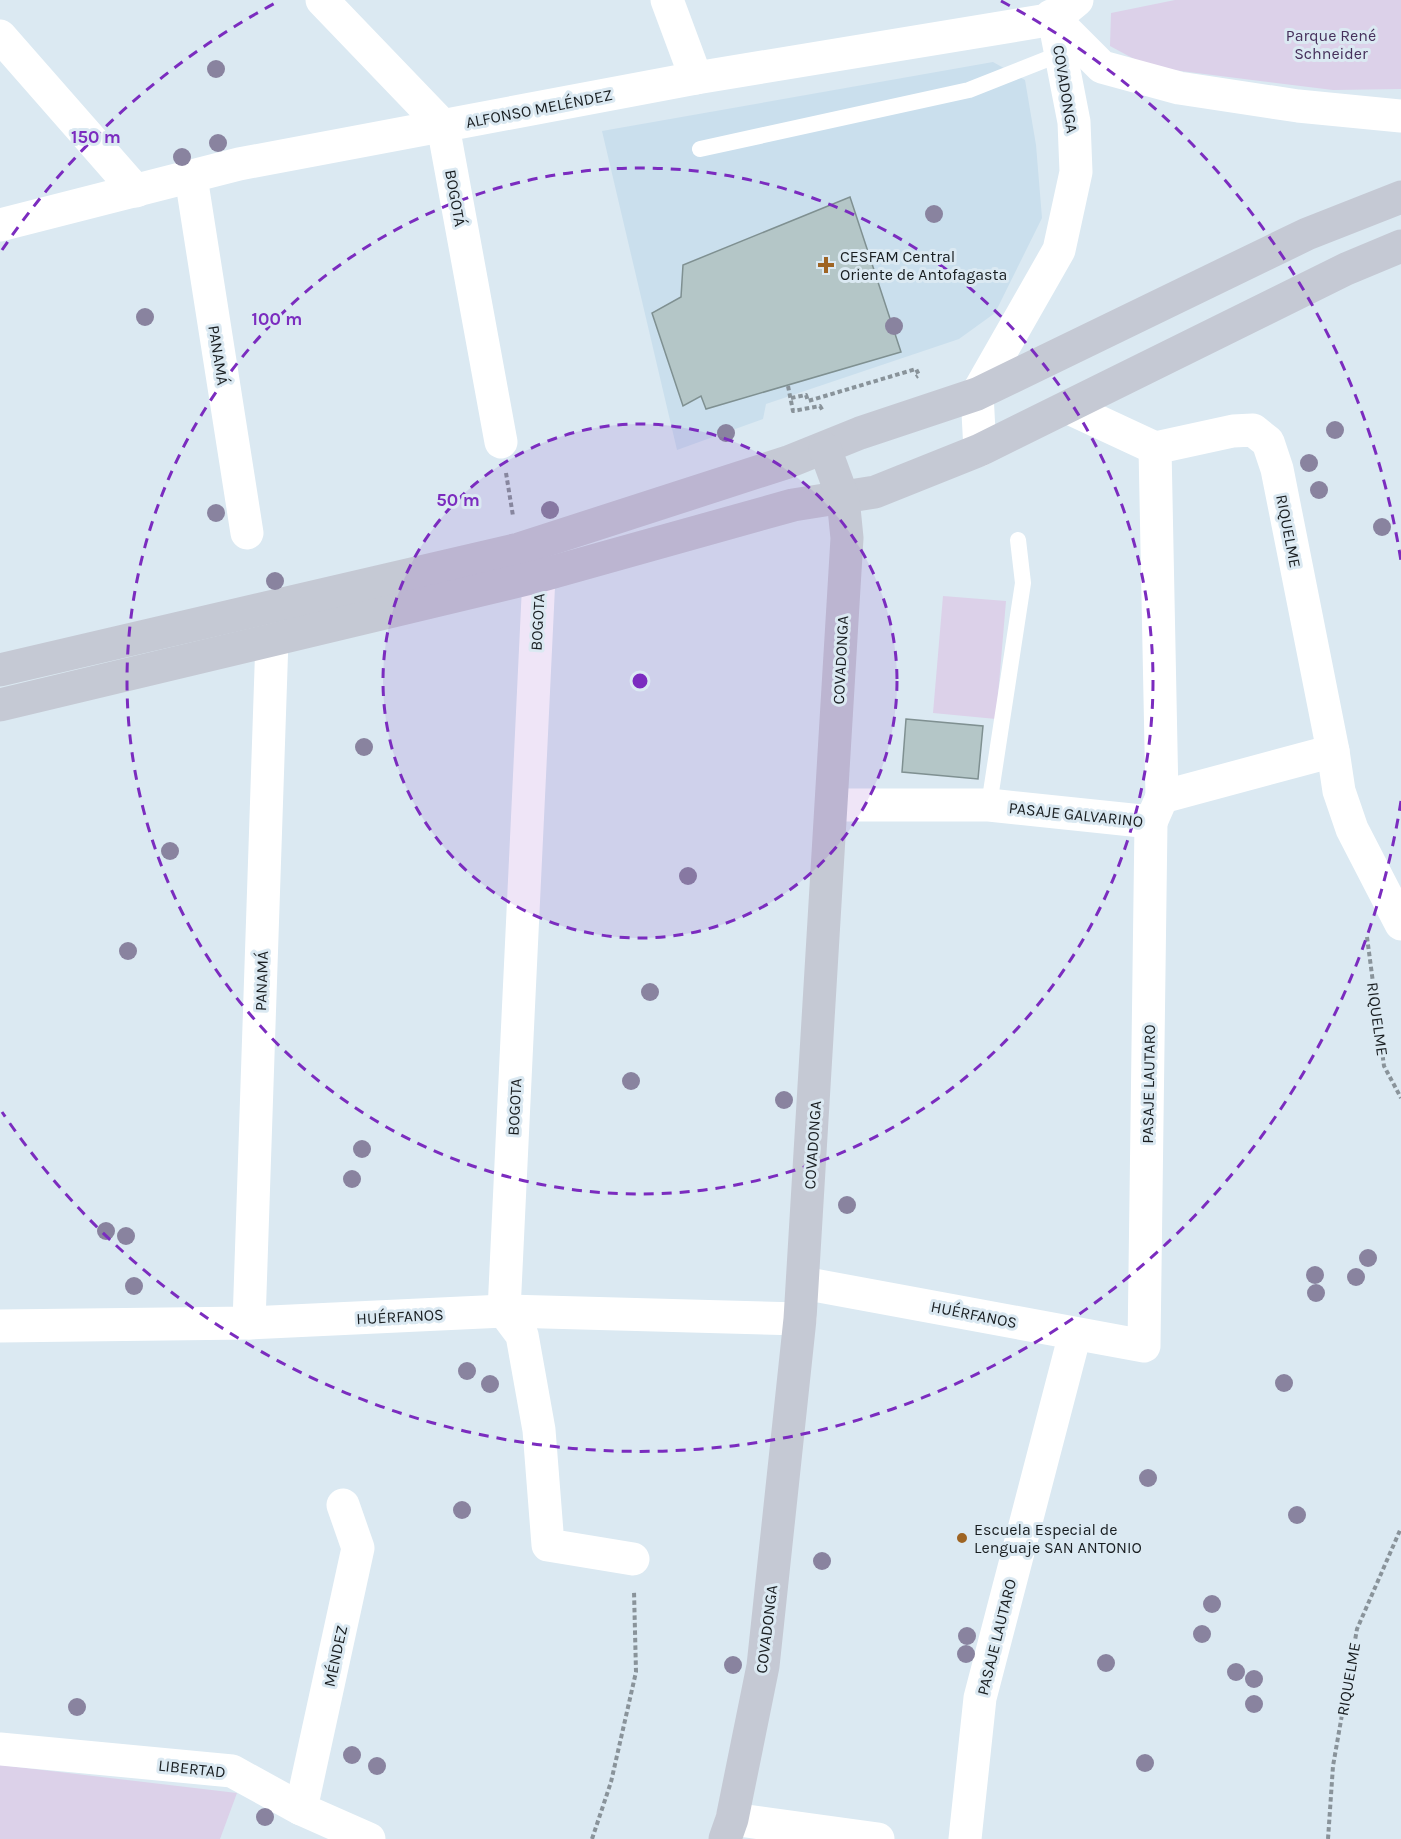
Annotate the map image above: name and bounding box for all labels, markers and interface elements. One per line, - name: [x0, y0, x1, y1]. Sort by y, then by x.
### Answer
- park label: Parque René Schneider: [1286, 26, 1376, 63]
- street label: COVADONGA: [1049, 44, 1082, 135]
- street label: ALFONSO MELÉNDEZ: [464, 85, 614, 132]
- text: 150 m: [71, 126, 121, 148]
- street label: BOGOTÁ: [441, 168, 470, 228]
- place label: CESFAM Central Oriente de Antofagasta: [840, 247, 1007, 284]
- marker: CESFAM Central Oriente de Antofagasta: [817, 256, 835, 274]
- text: 100 m: [252, 308, 302, 330]
- street label: PANAMÁ: [204, 324, 233, 386]
- text: 50 m: [436, 489, 480, 511]
- street label: RIQUELME: [1272, 493, 1305, 569]
- street label: BOGOTA: [527, 593, 548, 651]
- street label: COVADONGA: [829, 615, 852, 705]
- centre of rings: [630, 671, 650, 691]
- street label: PASAJE GALVARINO: [1008, 798, 1144, 831]
- street label: PANAMÁ: [251, 951, 272, 1011]
- street label: RIQUELME: [1363, 981, 1392, 1057]
- street label: PASAJE LAUTARO: [1138, 1024, 1159, 1144]
- street label: BOGOTA: [504, 1078, 525, 1136]
- street label: COVADONGA: [800, 1100, 825, 1190]
- street label: HUÉRFANOS: [929, 1297, 1019, 1332]
- street label: HUÉRFANOS: [356, 1305, 444, 1328]
- place label: Escuela Especial de Lenguaje SAN ANTONIO: [974, 1520, 1142, 1557]
- marker: Escuela Especial de Lenguaje SAN ANTONIO: [955, 1531, 969, 1545]
- street label: PASAJE LAUTARO: [973, 1577, 1020, 1697]
- street label: COVADONGA: [752, 1584, 781, 1674]
- street label: MÉNDEZ: [320, 1624, 351, 1689]
- street label: RIQUELME: [1333, 1641, 1364, 1717]
- street label: LIBERTAD: [157, 1756, 227, 1781]

